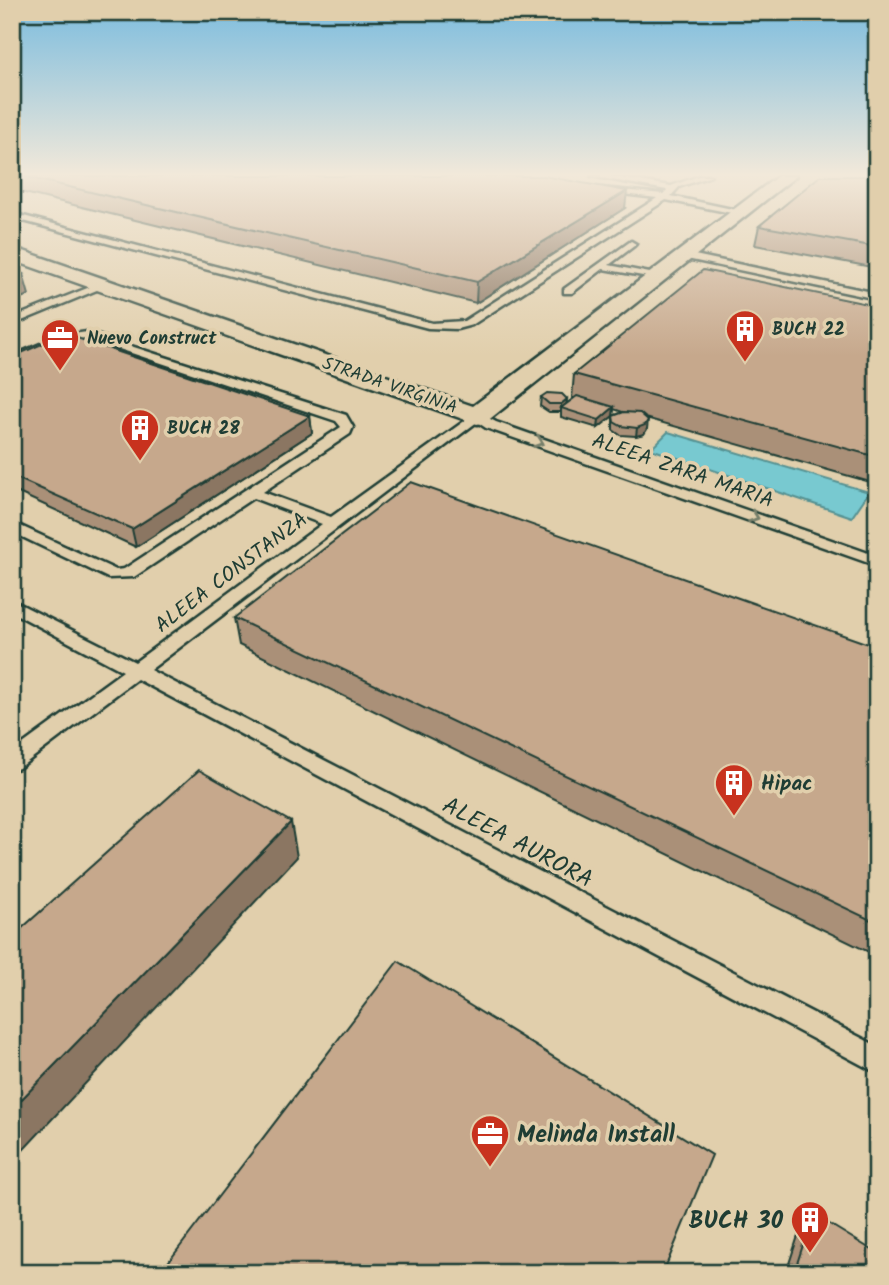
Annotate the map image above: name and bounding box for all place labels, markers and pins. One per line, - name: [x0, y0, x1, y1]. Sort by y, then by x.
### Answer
- building icon: BUCH 22: [724, 308, 766, 363]
- place label: BUCH 22: [772, 316, 845, 345]
- office icon: Nuevo Construct: [39, 317, 81, 372]
- place label: Nuevo Construct: [87, 325, 217, 354]
- building icon: BUCH 28: [119, 407, 161, 462]
- place label: BUCH 28: [167, 415, 240, 444]
- building icon: Hipac: [713, 762, 755, 817]
- place label: Hipac: [761, 768, 812, 801]
- office icon: Melinda Install: [469, 1113, 511, 1168]
- place label: Melinda Install: [517, 1116, 676, 1155]
- building icon: BUCH 30: [789, 1199, 831, 1254]
- place label: BUCH 30: [689, 1202, 784, 1241]

